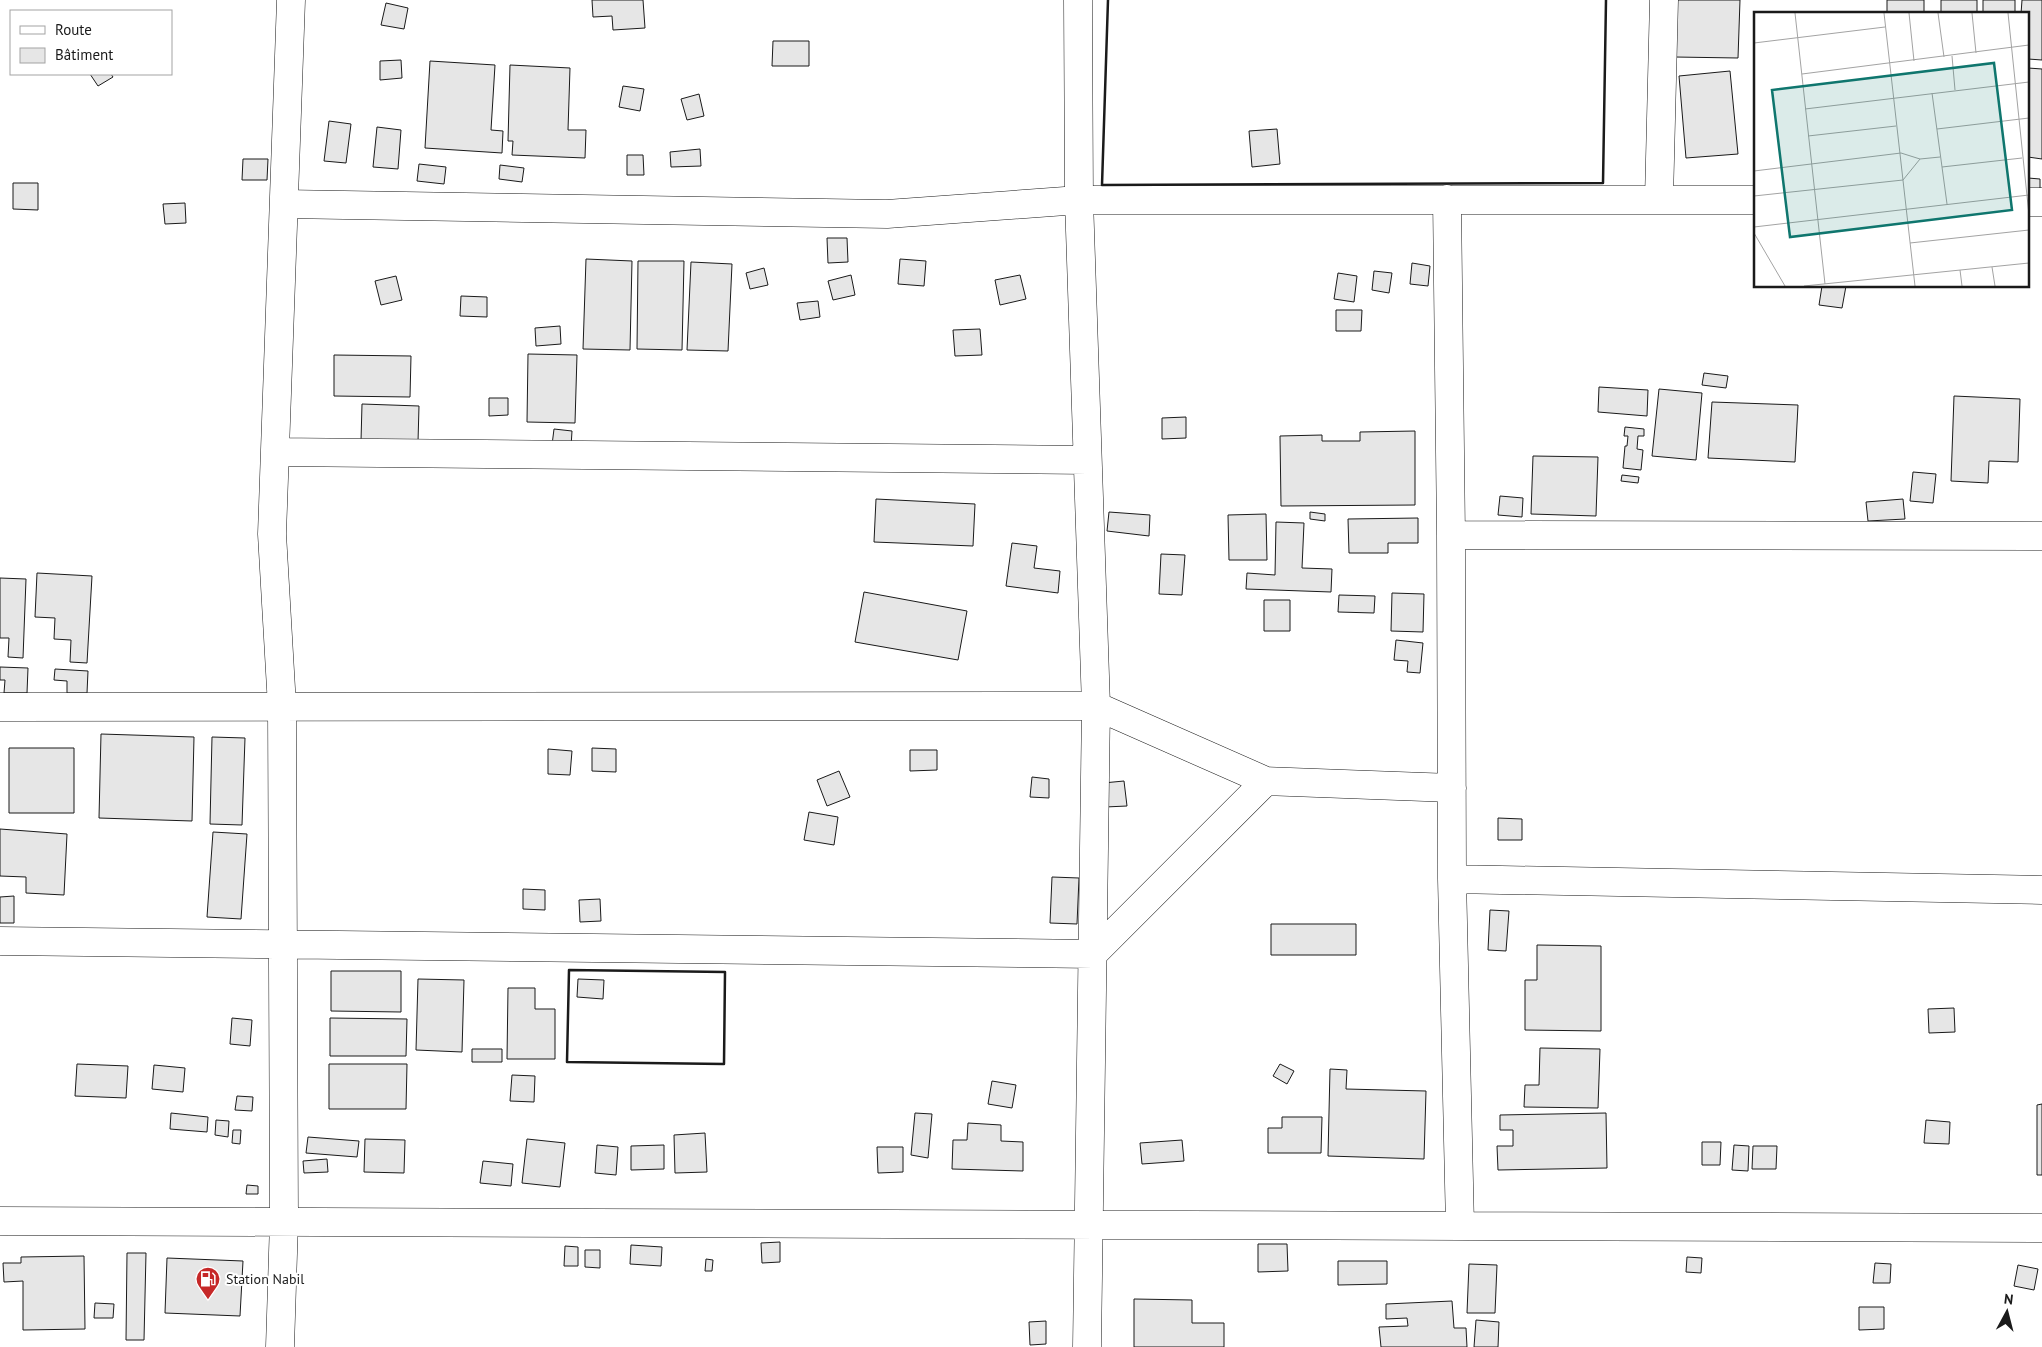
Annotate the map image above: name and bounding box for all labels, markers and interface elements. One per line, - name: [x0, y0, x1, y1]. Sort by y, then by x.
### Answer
- legend: [10, 10, 172, 75]
- inset map: [1754, 12, 2030, 288]
- text: Route: [55, 20, 92, 39]
- text: Bâtiment: [55, 45, 113, 64]
- fuel station icon: Station Nabil: [195, 1266, 221, 1300]
- place label: Station Nabil: [226, 1270, 304, 1288]
- north arrow: [1982, 1287, 2032, 1337]
- text: N: [2003, 1290, 2014, 1309]

